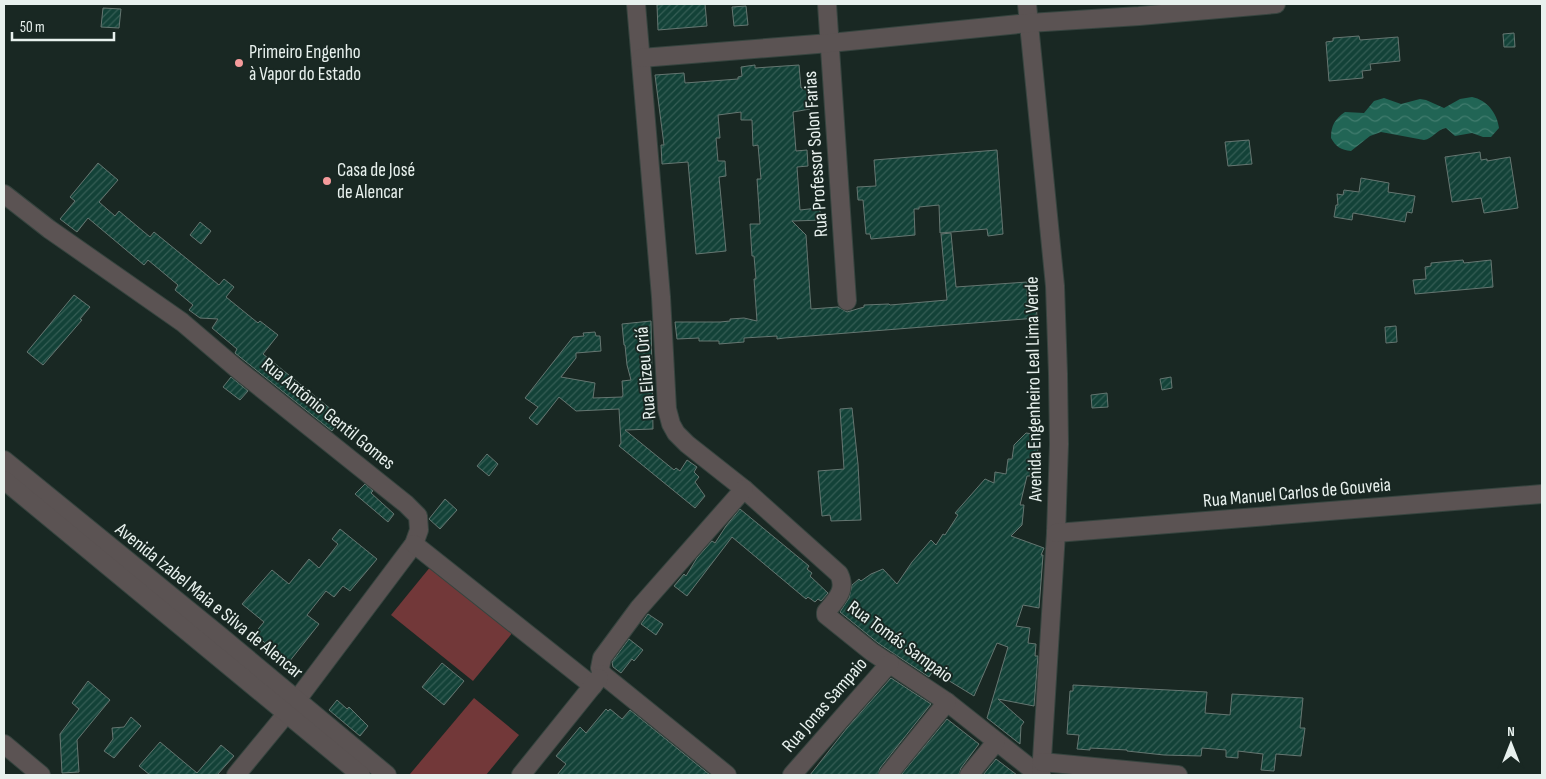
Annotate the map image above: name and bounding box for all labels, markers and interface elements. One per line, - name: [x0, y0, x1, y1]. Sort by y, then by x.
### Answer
- scale bar: [12, 10, 115, 42]
- text: 50 m: [20, 18, 45, 37]
- place label: Primeiro Engenho à Vapor do Estado: [249, 41, 361, 86]
- marker: Primeiro Engenho à Vapor do Estado: [233, 57, 245, 69]
- street label: Rua Professor Solon Farias: [799, 70, 833, 238]
- place label: Casa de José de Alencar: [337, 159, 415, 204]
- marker: Casa de José de Alencar: [321, 175, 333, 187]
- street label: Avenida Engenheiro Leal Lima Verde: [1021, 276, 1047, 503]
- street label: Rua Elizeu Oriá: [630, 326, 662, 420]
- street label: Rua Antônio Gentil Gomes: [257, 353, 400, 475]
- street label: Rua Manuel Carlos de Gouveia: [1202, 473, 1392, 513]
- street label: Avenida Izabel Maia e Silva de Alencar: [110, 518, 308, 684]
- street label: Rua Tomás Sampaio: [843, 596, 957, 688]
- street label: Rua Jonas Sampaio: [777, 653, 873, 757]
- north arrow: [1486, 719, 1536, 769]
- text: N: [1507, 723, 1515, 740]

